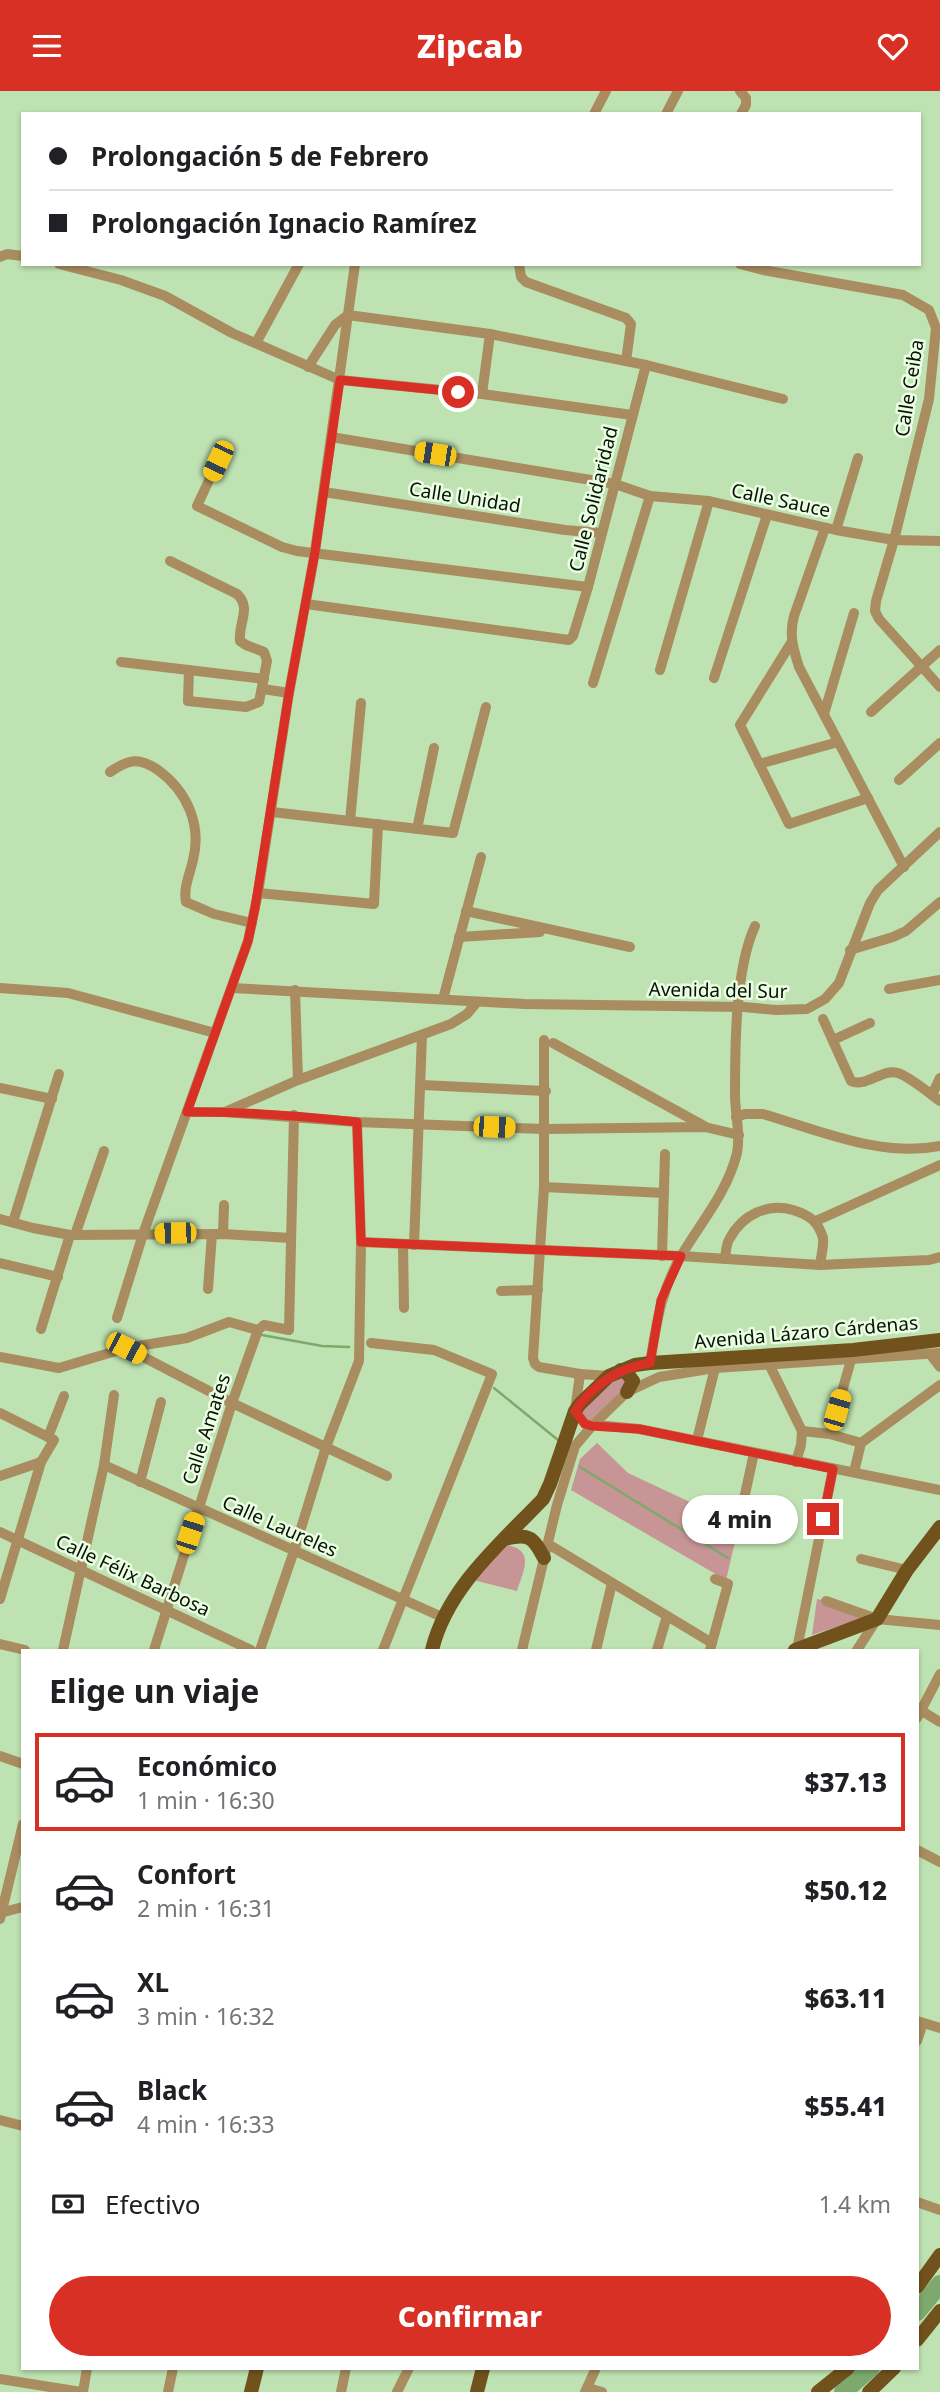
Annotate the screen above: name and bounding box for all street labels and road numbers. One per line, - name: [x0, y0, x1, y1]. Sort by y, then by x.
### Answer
- street label: Calle Ceiba: [888, 338, 930, 438]
- street label: Calle Solidaridad: [562, 424, 624, 574]
- street label: Calle Unidad: [407, 475, 523, 519]
- street label: Calle Sauce: [729, 477, 833, 523]
- street label: Avenida del Sur: [648, 976, 788, 1004]
- street label: Avenida Lázaro Cárdenas: [693, 1309, 919, 1355]
- street label: Calle Amates: [176, 1370, 236, 1488]
- street label: Calle Laureles: [218, 1489, 342, 1563]
- street label: Calle Félix Barbosa: [52, 1528, 214, 1622]

